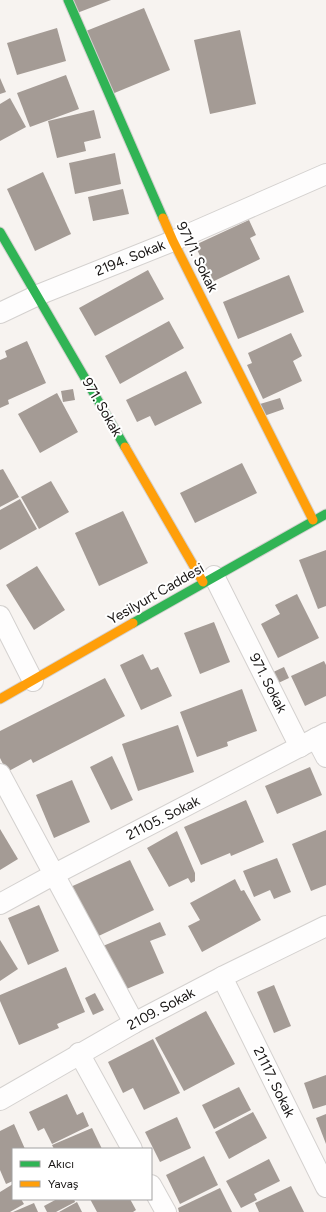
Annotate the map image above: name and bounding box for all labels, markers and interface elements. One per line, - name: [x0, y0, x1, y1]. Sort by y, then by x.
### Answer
- street label: 971/1. Sokak: [173, 219, 221, 295]
- street label: 2194. Sokak: [93, 236, 168, 280]
- street label: 971. Sokak: [78, 375, 126, 440]
- street label: Yesilyurt Caddesi: [105, 560, 207, 628]
- street label: 971. Sokak: [246, 650, 290, 716]
- street label: 21105. Sokak: [123, 792, 203, 844]
- street label: 2109. Sokak: [124, 984, 198, 1034]
- street label: 21117. Sokak: [250, 1044, 298, 1120]
- legend: [12, 1148, 152, 1200]
- text: Akıcı: [48, 1157, 74, 1171]
- text: Yavaş: [48, 1177, 79, 1191]

